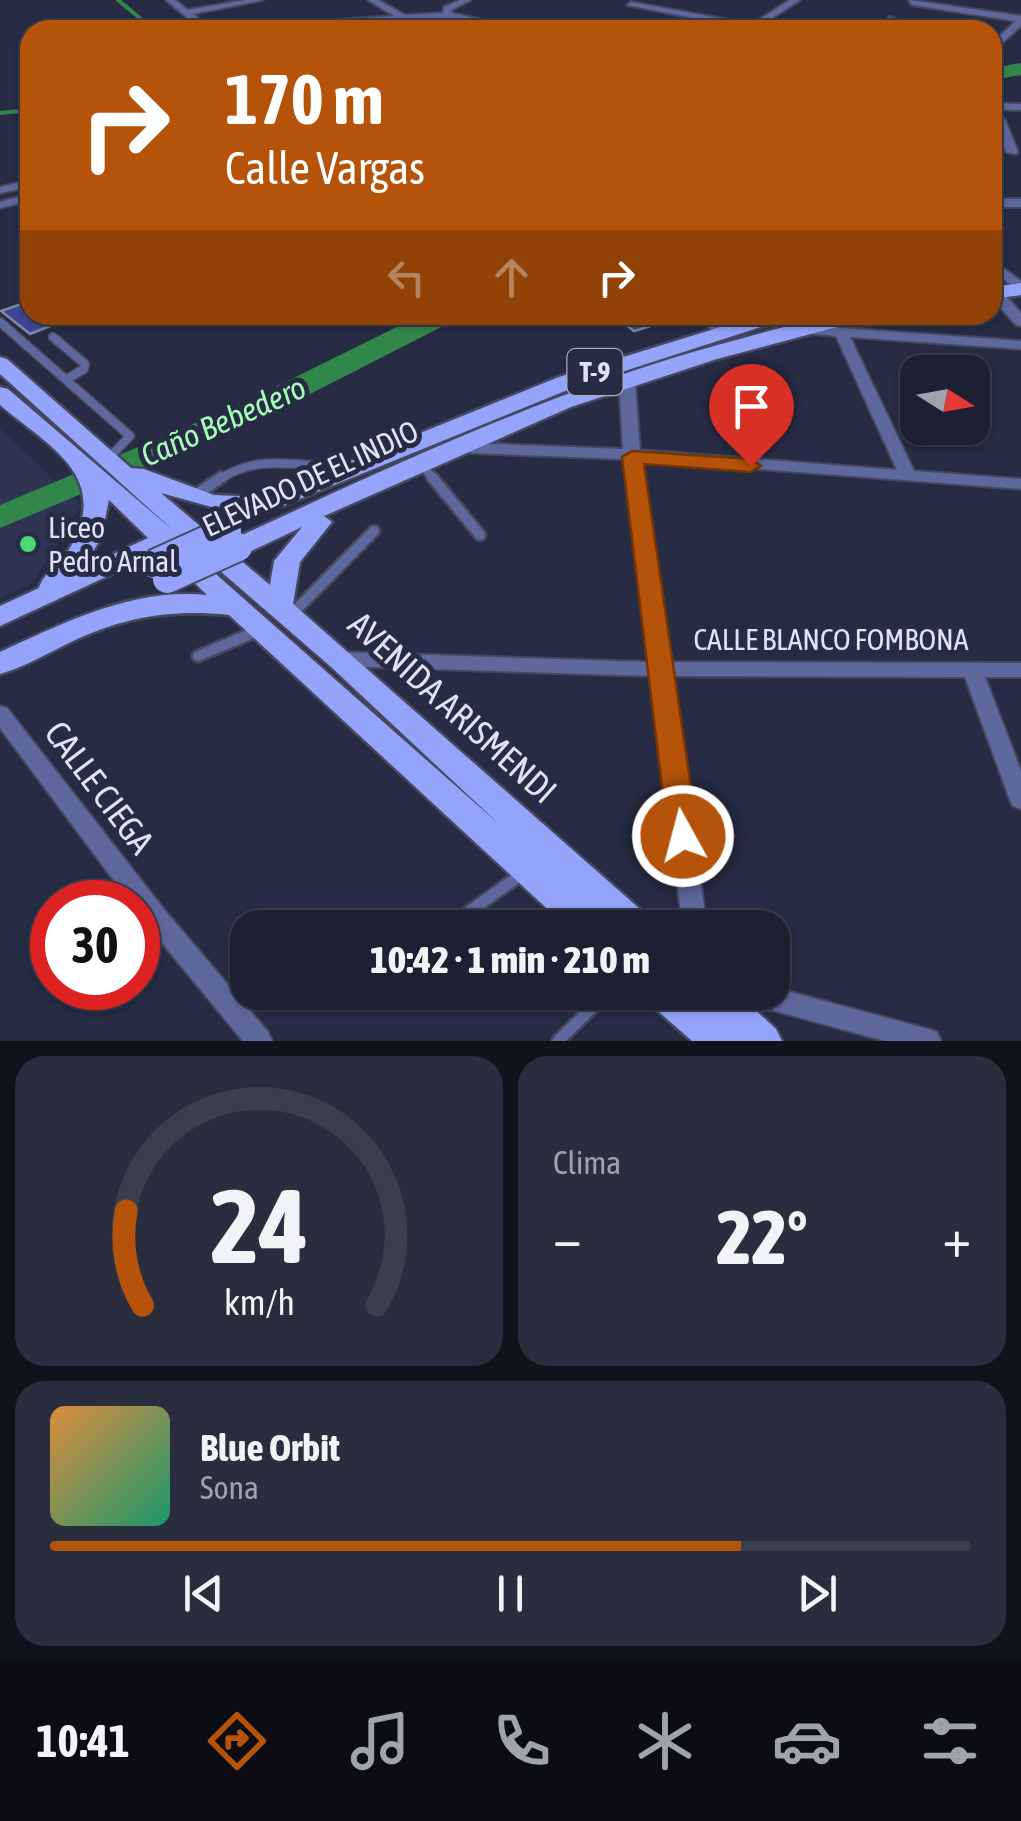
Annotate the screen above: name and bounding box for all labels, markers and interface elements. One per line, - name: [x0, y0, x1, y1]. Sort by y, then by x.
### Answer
- text: 170 m: [225, 59, 384, 139]
- icon: right: [60, 60, 190, 190]
- text: Calle Vargas: [225, 142, 425, 194]
- icon: left: [379, 250, 434, 305]
- icon: ahead: [484, 250, 539, 305]
- icon: right: [589, 250, 644, 305]
- road number: T-9: [568, 349, 622, 395]
- north arrow: [900, 355, 990, 445]
- map controls: [900, 355, 990, 445]
- pin: [709, 364, 794, 467]
- water label: Caño Bebedero: [135, 368, 311, 474]
- icon: arrive: [724, 379, 779, 434]
- street label: ELEVADO DE EL INDIO: [197, 413, 423, 543]
- place label: Liceo Pedro Arnal: [48, 510, 177, 578]
- marker: Liceo Pedro Arnal: [17, 533, 39, 555]
- street label: AVENIDA ARISMENDI: [341, 603, 565, 811]
- street label: CALLE BLANCO FOMBONA: [694, 622, 969, 656]
- street label: CALLE CIEGA: [37, 713, 163, 862]
- position arrow: [631, 784, 735, 888]
- speed limit sign: 30: [30, 880, 160, 1010]
- text: 10:42 · 1 min · 210 m: [370, 938, 650, 981]
- text: Clima: [553, 1144, 621, 1181]
- text: 24: [210, 1166, 308, 1285]
- text: 22°: [716, 1194, 808, 1280]
- text: −: [553, 1206, 582, 1269]
- text: +: [942, 1206, 971, 1269]
- text: km/h: [224, 1282, 294, 1323]
- text: Blue Orbit: [200, 1426, 340, 1469]
- text: Sona: [200, 1469, 259, 1506]
- icon: previous: [176, 1566, 231, 1621]
- icon: pause: [483, 1566, 538, 1621]
- icon: next: [790, 1566, 845, 1621]
- icon: directions: [202, 1706, 272, 1776]
- icon: music: [345, 1706, 415, 1776]
- icon: phone: [487, 1706, 557, 1776]
- icon: climate: [630, 1706, 700, 1776]
- icon: car: [772, 1706, 842, 1776]
- icon: filters: [915, 1706, 985, 1776]
- text: 10:41: [36, 1715, 130, 1767]

